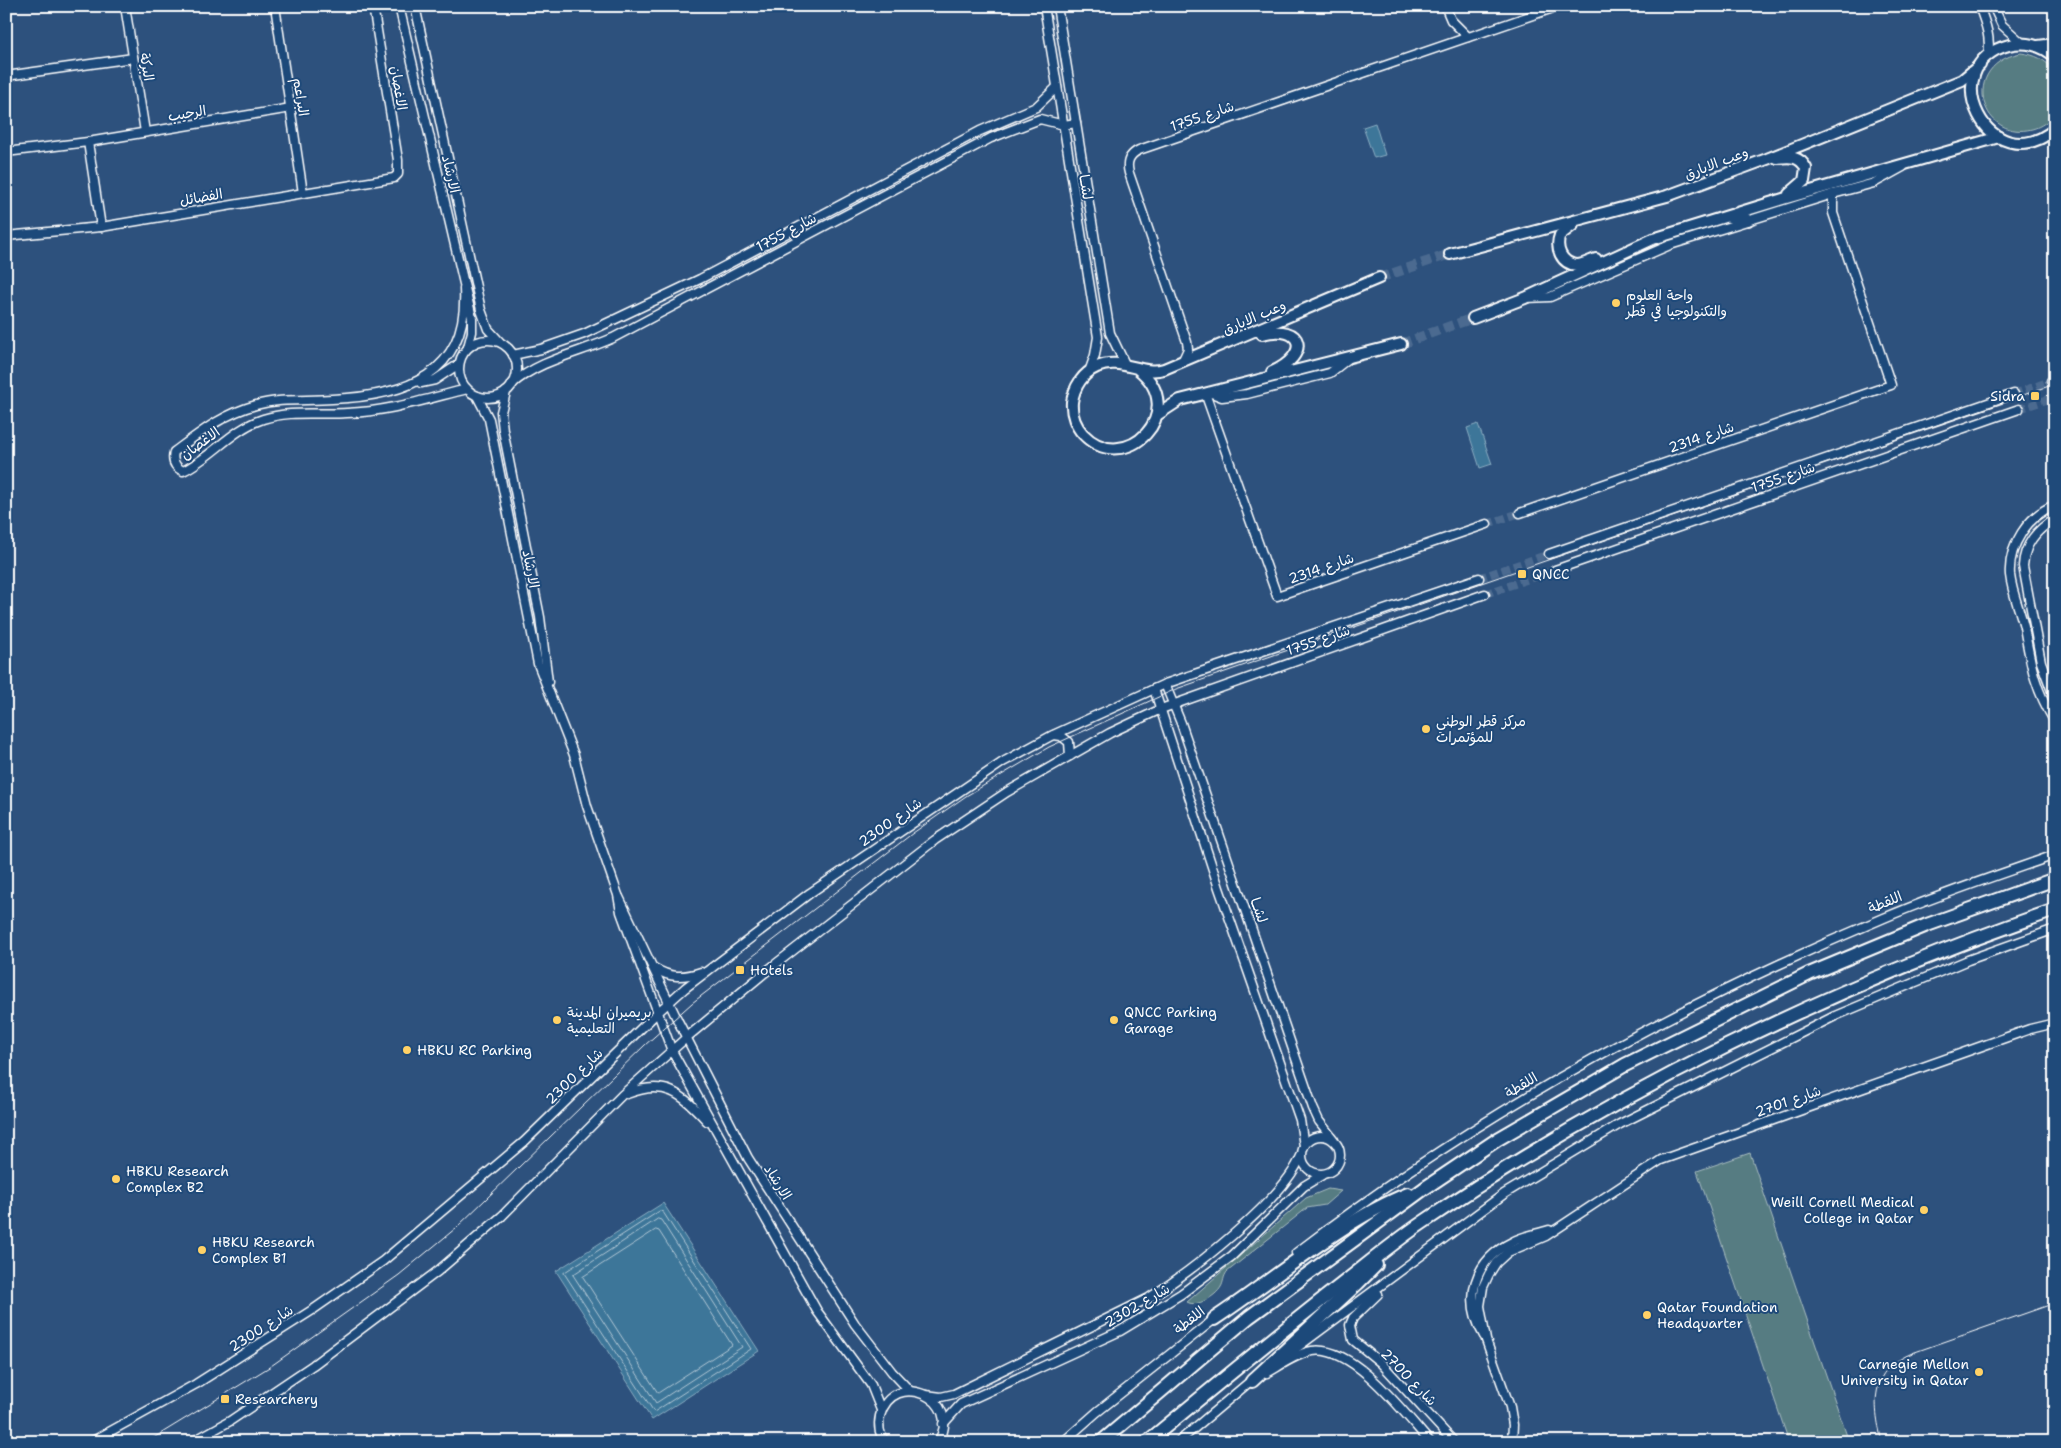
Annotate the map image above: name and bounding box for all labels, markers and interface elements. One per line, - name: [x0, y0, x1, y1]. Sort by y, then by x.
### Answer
- street label: البركة: [136, 52, 158, 82]
- street label: الاغصان: [387, 65, 411, 111]
- street label: البراعم: [287, 76, 313, 118]
- street label: شارع 1755: [1168, 97, 1237, 136]
- street label: الرحيب: [167, 101, 207, 125]
- street label: وعب الابارق: [1681, 143, 1751, 183]
- street label: الارشاد: [438, 153, 464, 195]
- street label: لشــا: [1075, 173, 1097, 201]
- street label: الفضائل: [178, 184, 224, 210]
- street label: شارع 1755: [753, 209, 820, 256]
- place label: واحة العلوم والتكنولوجيا في قطر: [1625, 286, 1727, 322]
- street label: وعب الابارق: [1220, 296, 1288, 338]
- marker: واحة العلوم والتكنولوجيا في قطر: [1610, 297, 1622, 309]
- place label: Sidra: [1990, 387, 2025, 405]
- marker: Sidra: [2029, 390, 2041, 402]
- street label: شارع 2314: [1666, 417, 1737, 458]
- street label: الاغصان: [177, 423, 223, 463]
- street label: شارع 1755: [1749, 458, 1818, 497]
- street label: الارشاد: [518, 548, 544, 590]
- street label: شارع 2314: [1286, 548, 1357, 589]
- place label: QNCC: [1532, 565, 1570, 583]
- marker: QNCC: [1516, 568, 1528, 580]
- street label: شارع 1755: [1284, 621, 1353, 660]
- place label: مركز قطر الوطني للمؤتمرات: [1436, 712, 1526, 746]
- marker: مركز قطر الوطني للمؤتمرات: [1420, 723, 1432, 735]
- street label: شارع 2300: [855, 794, 926, 851]
- street label: اللقطة: [1865, 887, 1905, 917]
- street label: لشــا: [1246, 895, 1272, 925]
- place label: Hotels: [750, 961, 793, 979]
- marker: Hotels: [734, 964, 746, 976]
- place label: بريميران المدينة التعليمية: [567, 1003, 652, 1037]
- place label: QNCC Parking Garage: [1124, 1003, 1217, 1037]
- marker: بريميران المدينة التعليمية: [551, 1014, 563, 1026]
- marker: QNCC Parking Garage: [1108, 1014, 1120, 1026]
- place label: HBKU RC Parking: [417, 1041, 532, 1059]
- marker: HBKU RC Parking: [401, 1044, 413, 1056]
- street label: شارع 2300: [541, 1044, 607, 1109]
- street label: اللقطة: [1501, 1068, 1541, 1102]
- street label: شارع 2701: [1753, 1081, 1824, 1122]
- street label: الارشاد: [760, 1161, 796, 1203]
- place label: HBKU Research Complex B2: [126, 1162, 229, 1196]
- marker: HBKU Research Complex B2: [110, 1173, 122, 1185]
- place label: Weill Cornell Medical College in Qatar: [1771, 1193, 1915, 1227]
- marker: Weill Cornell Medical College in Qatar: [1918, 1204, 1930, 1216]
- place label: HBKU Research Complex B1: [212, 1233, 315, 1267]
- marker: HBKU Research Complex B1: [196, 1244, 208, 1256]
- street label: شارع 2302: [1101, 1279, 1173, 1332]
- place label: Qatar Foundation Headquarter: [1657, 1298, 1778, 1332]
- street label: شارع 2300: [225, 1301, 297, 1356]
- street label: اللقطة: [1170, 1302, 1208, 1338]
- marker: Qatar Foundation Headquarter: [1641, 1309, 1653, 1321]
- street label: شارع 2700: [1377, 1345, 1441, 1410]
- place label: Carnegie Mellon University in Qatar: [1841, 1355, 1969, 1389]
- marker: Carnegie Mellon University in Qatar: [1973, 1366, 1985, 1378]
- place label: Researchery: [235, 1390, 318, 1408]
- marker: Researchery: [219, 1393, 231, 1405]

